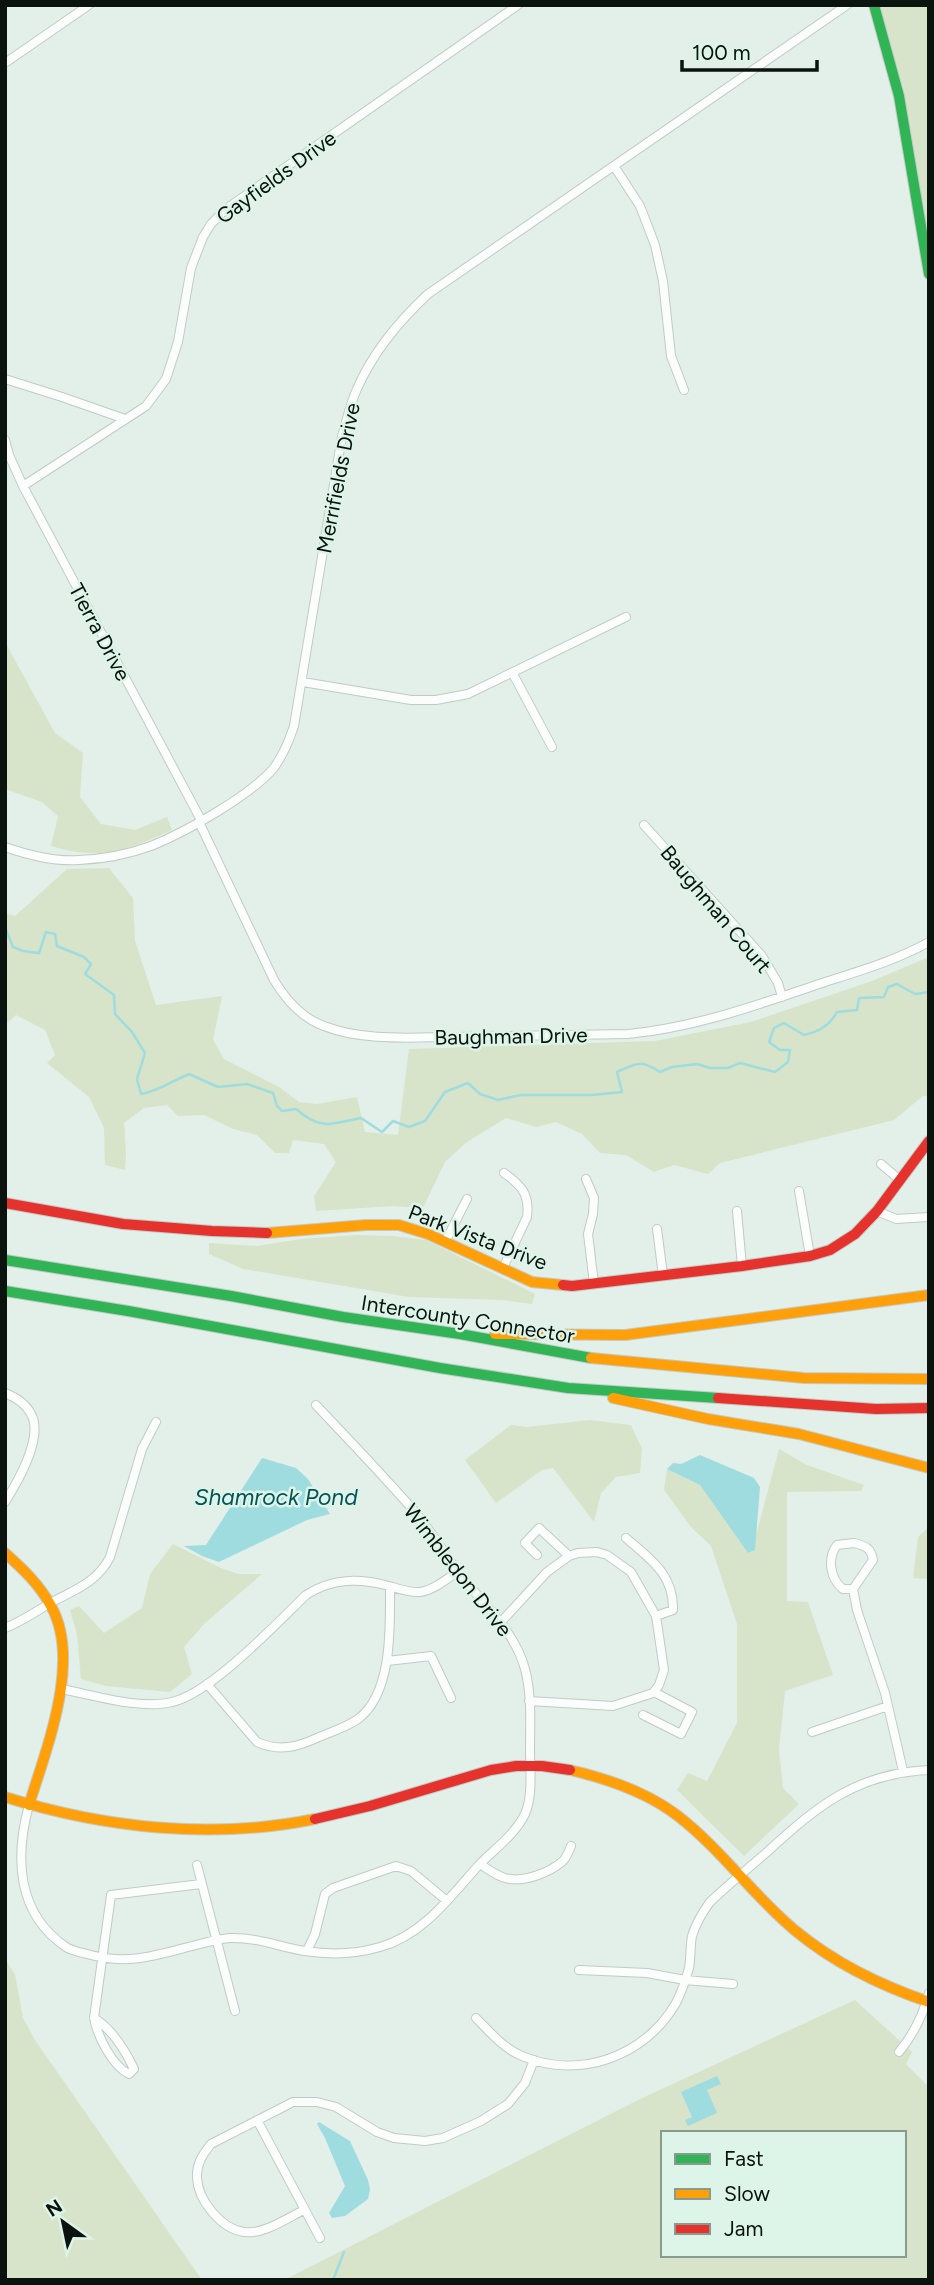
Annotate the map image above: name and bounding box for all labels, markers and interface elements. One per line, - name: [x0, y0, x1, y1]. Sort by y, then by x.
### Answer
- scale bar: [682, 28, 817, 72]
- text: 100 m: [692, 40, 751, 65]
- street label: Gayfields Drive: [211, 125, 341, 229]
- street label: Merrifields Drive: [311, 401, 365, 555]
- street label: Tierra Drive: [64, 579, 136, 685]
- street label: Baughman Court: [655, 840, 777, 978]
- street label: Baughman Drive: [434, 1022, 588, 1050]
- street label: Park Vista Drive: [405, 1199, 551, 1275]
- street label: Intercounty Connector: [359, 1290, 577, 1348]
- water label: Shamrock Pond: [194, 1483, 358, 1511]
- street label: Wimbledon Drive: [399, 1499, 517, 1641]
- legend: [661, 2131, 906, 2257]
- text: Fast: [724, 2146, 764, 2171]
- text: Slow: [724, 2181, 770, 2206]
- north arrow: [28, 2187, 98, 2257]
- text: N: [42, 2195, 66, 2222]
- text: Jam: [724, 2216, 763, 2241]

